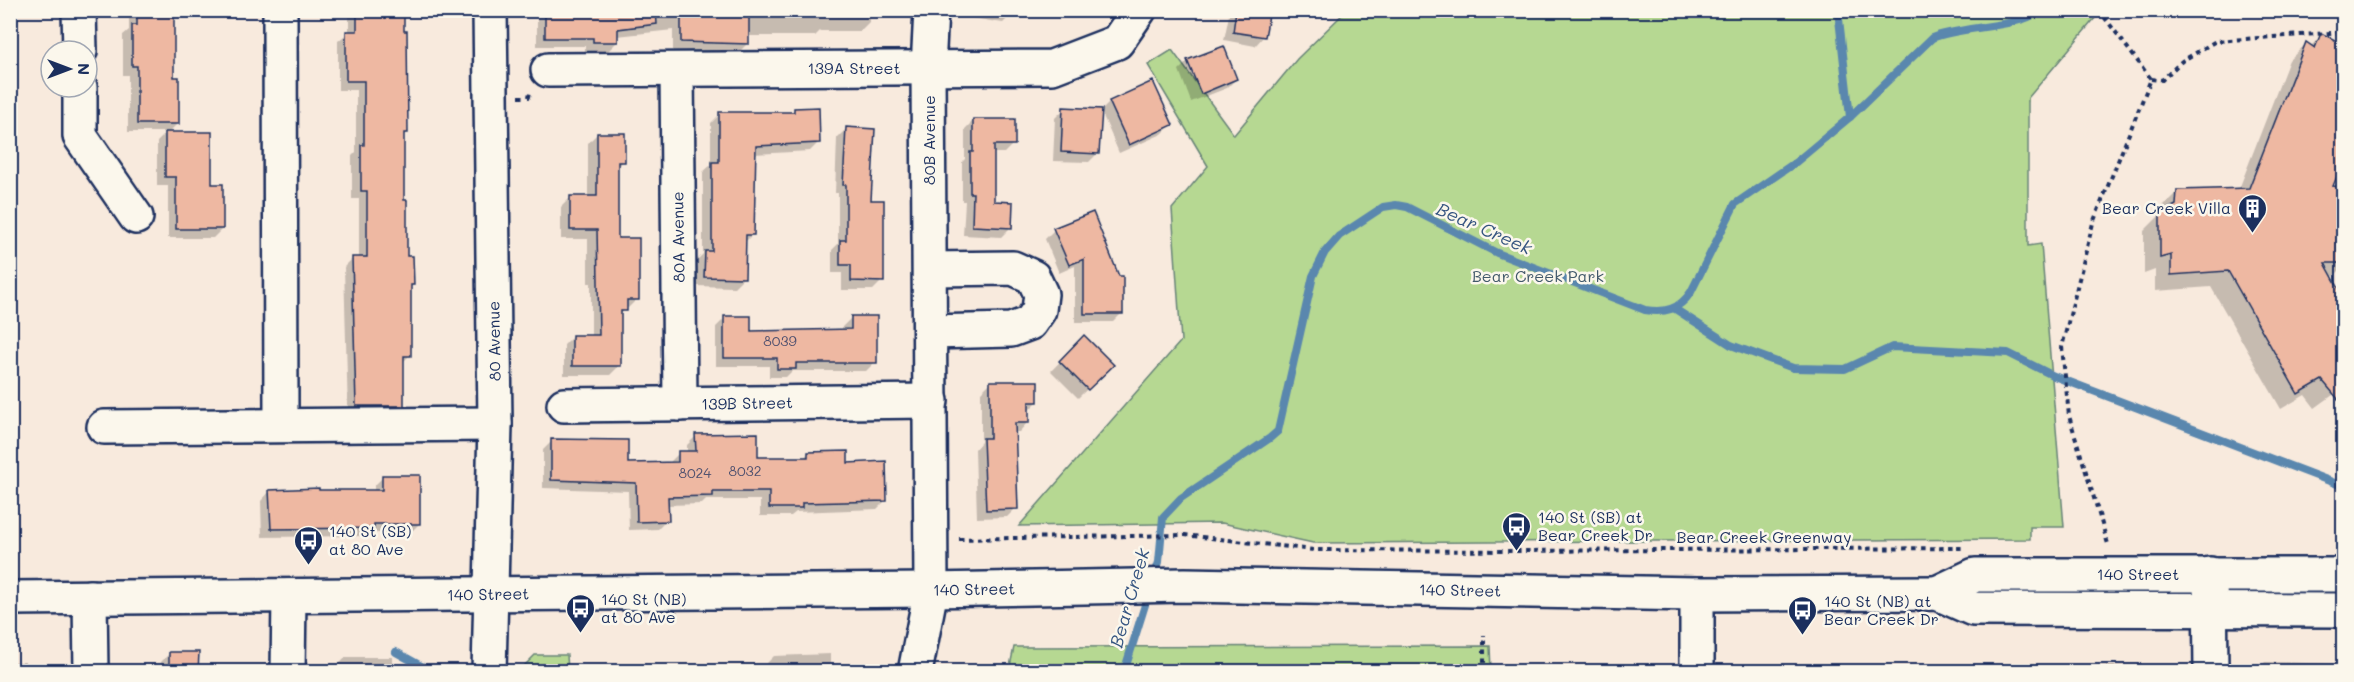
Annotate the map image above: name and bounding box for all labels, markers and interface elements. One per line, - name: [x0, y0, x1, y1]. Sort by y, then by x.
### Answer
- north arrow: [39, 39, 99, 99]
- street label: 139A Street: [807, 57, 901, 78]
- text: N: [74, 63, 95, 75]
- street label: 80B Avenue: [918, 95, 939, 185]
- street label: 80A Avenue: [666, 191, 689, 283]
- building icon: Bear Creek Villa: [2236, 192, 2268, 234]
- water label: Bear Creek: [1433, 196, 1536, 260]
- place label: Bear Creek Villa: [2102, 197, 2231, 218]
- park label: Bear Creek Park: [1472, 265, 1604, 286]
- street label: 80 Avenue: [482, 301, 505, 381]
- house number: 8039: [763, 331, 797, 350]
- street label: 139B Street: [701, 391, 793, 414]
- house number: 8032: [728, 461, 762, 480]
- house number: 8024: [678, 463, 712, 482]
- place label: 140 St (SB) at Bear Creek Dr: [1538, 506, 1653, 545]
- bus stop icon: 140 St (SB) at Bear Creek Dr: [1501, 510, 1533, 552]
- place label: 140 St (SB) at 80 Ave: [329, 520, 412, 559]
- bus stop icon: 140 St (SB) at 80 Ave: [292, 524, 324, 566]
- street label: Bear Creek Greenway: [1676, 526, 1852, 547]
- water label: Bear Creek: [1103, 545, 1155, 650]
- street label: 140 Street: [2097, 563, 2179, 584]
- street label: 140 Street: [933, 577, 1015, 600]
- street label: 140 Street: [1419, 578, 1501, 601]
- street label: 140 Street: [447, 582, 529, 605]
- place label: 140 St (NB) at 80 Ave: [601, 588, 686, 627]
- place label: 140 St (NB) at Bear Creek Dr: [1824, 590, 1939, 629]
- bus stop icon: 140 St (NB) at 80 Ave: [564, 592, 596, 634]
- bus stop icon: 140 St (NB) at Bear Creek Dr: [1787, 594, 1819, 636]

